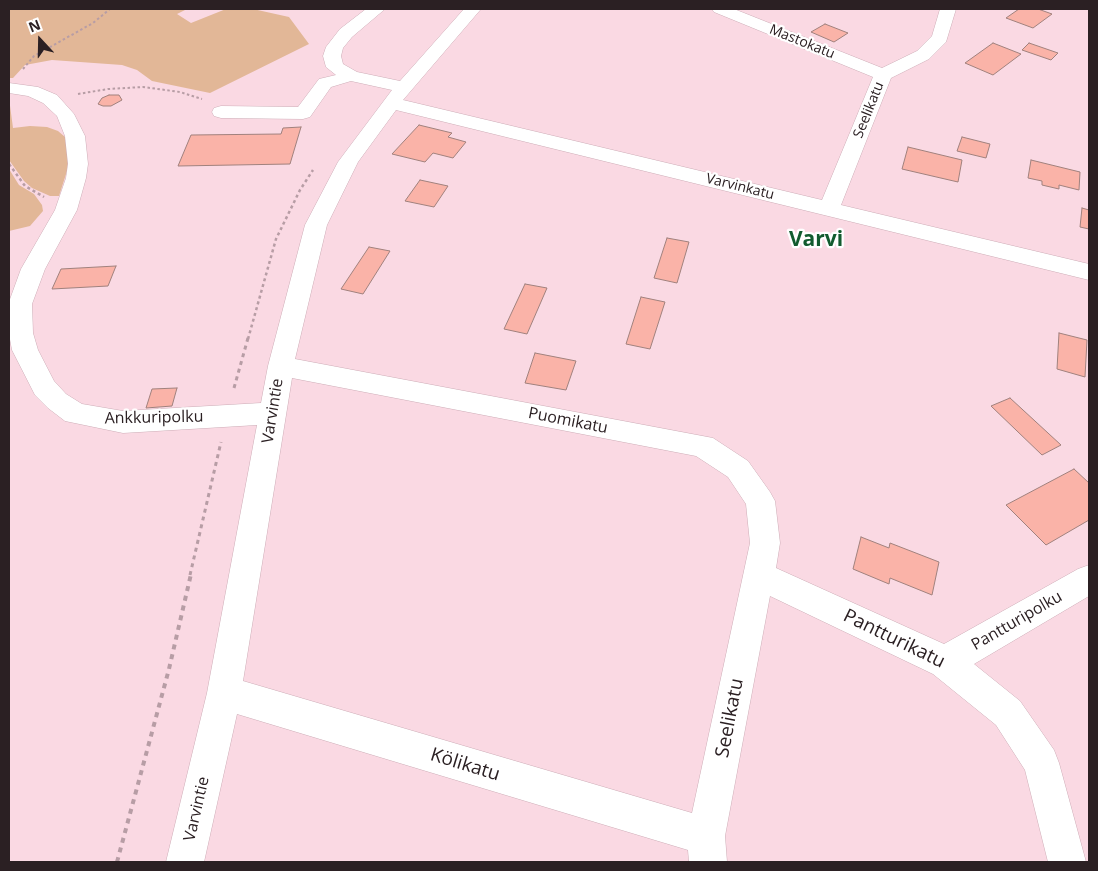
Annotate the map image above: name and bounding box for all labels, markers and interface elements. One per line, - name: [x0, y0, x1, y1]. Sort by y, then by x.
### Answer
- north arrow: [15, 15, 65, 65]
- text: N: [26, 15, 43, 36]
- street label: Mastokatu: [767, 21, 837, 63]
- street label: Seelikatu: [850, 79, 888, 141]
- street label: Varvinkatu: [704, 170, 776, 204]
- district label: Varvi: [789, 227, 843, 253]
- street label: Varvintie: [258, 377, 288, 445]
- street label: Puomikatu: [527, 404, 609, 438]
- street label: Ankkuripolku: [104, 408, 204, 428]
- street label: Pantturipolku: [968, 587, 1066, 655]
- street label: Pantturikatu: [839, 605, 949, 673]
- street label: Seelikatu: [711, 676, 749, 760]
- street label: Kölikatu: [427, 744, 503, 786]
- street label: Varvintie: [180, 775, 214, 843]

